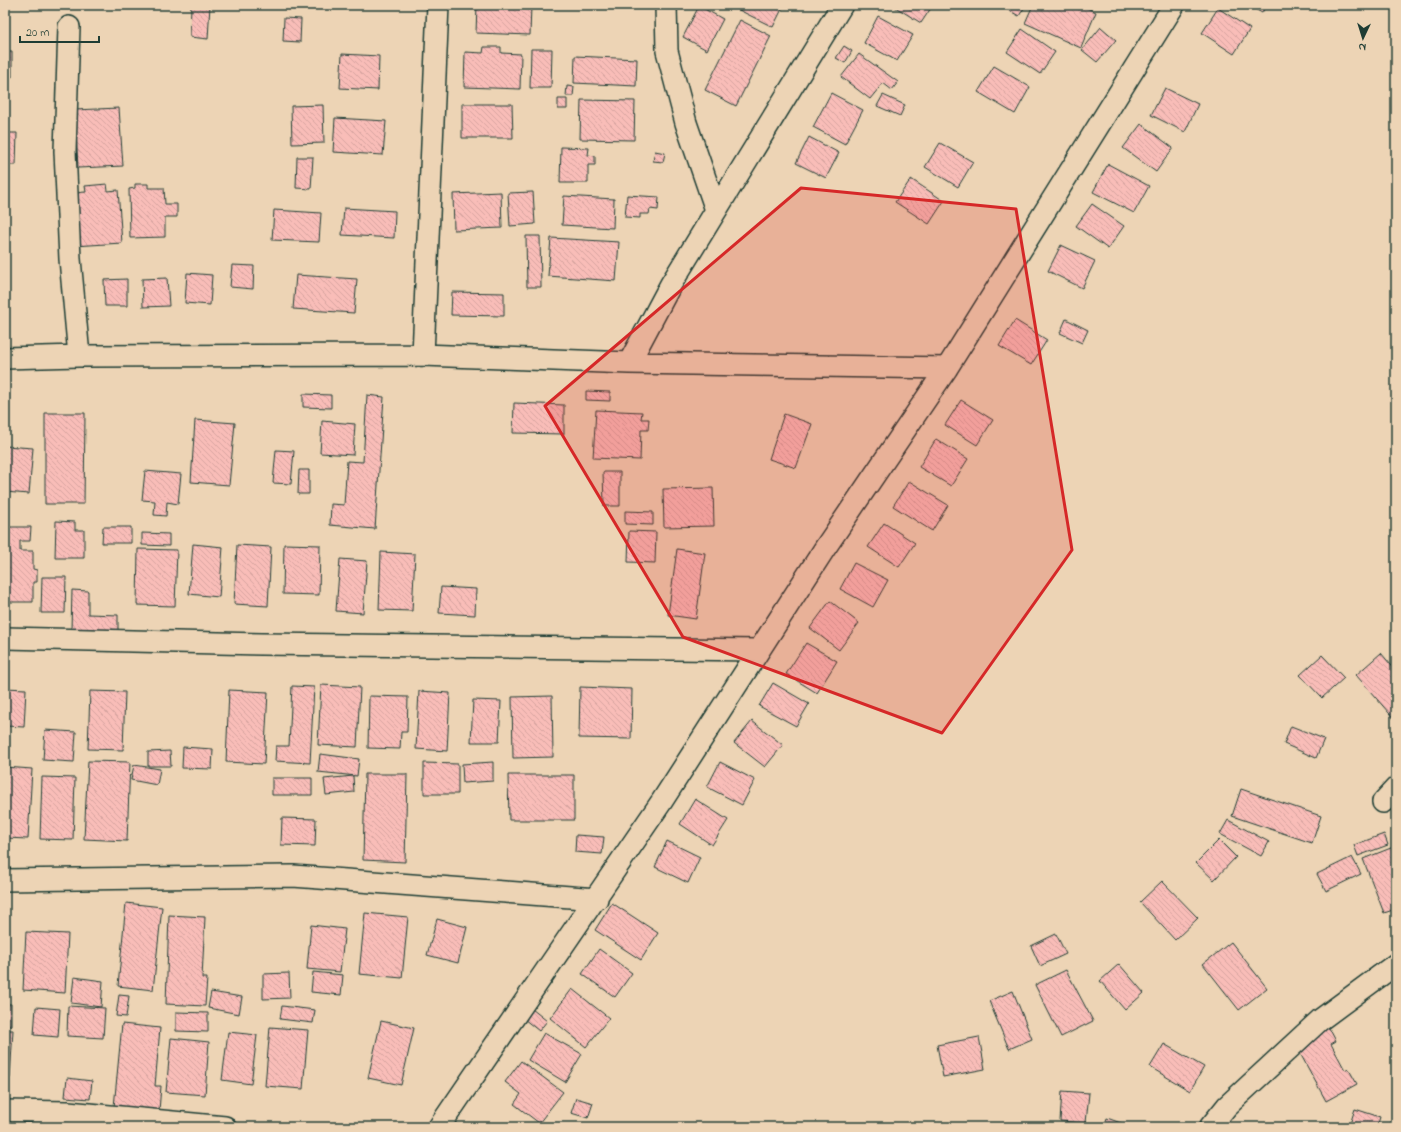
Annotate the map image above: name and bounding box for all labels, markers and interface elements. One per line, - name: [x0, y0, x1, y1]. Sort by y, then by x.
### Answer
- scale bar: [20, 18, 99, 44]
- north arrow: [1343, 18, 1383, 58]
- text: 20 m: [26, 24, 49, 42]
- text: N: [1358, 39, 1367, 55]

